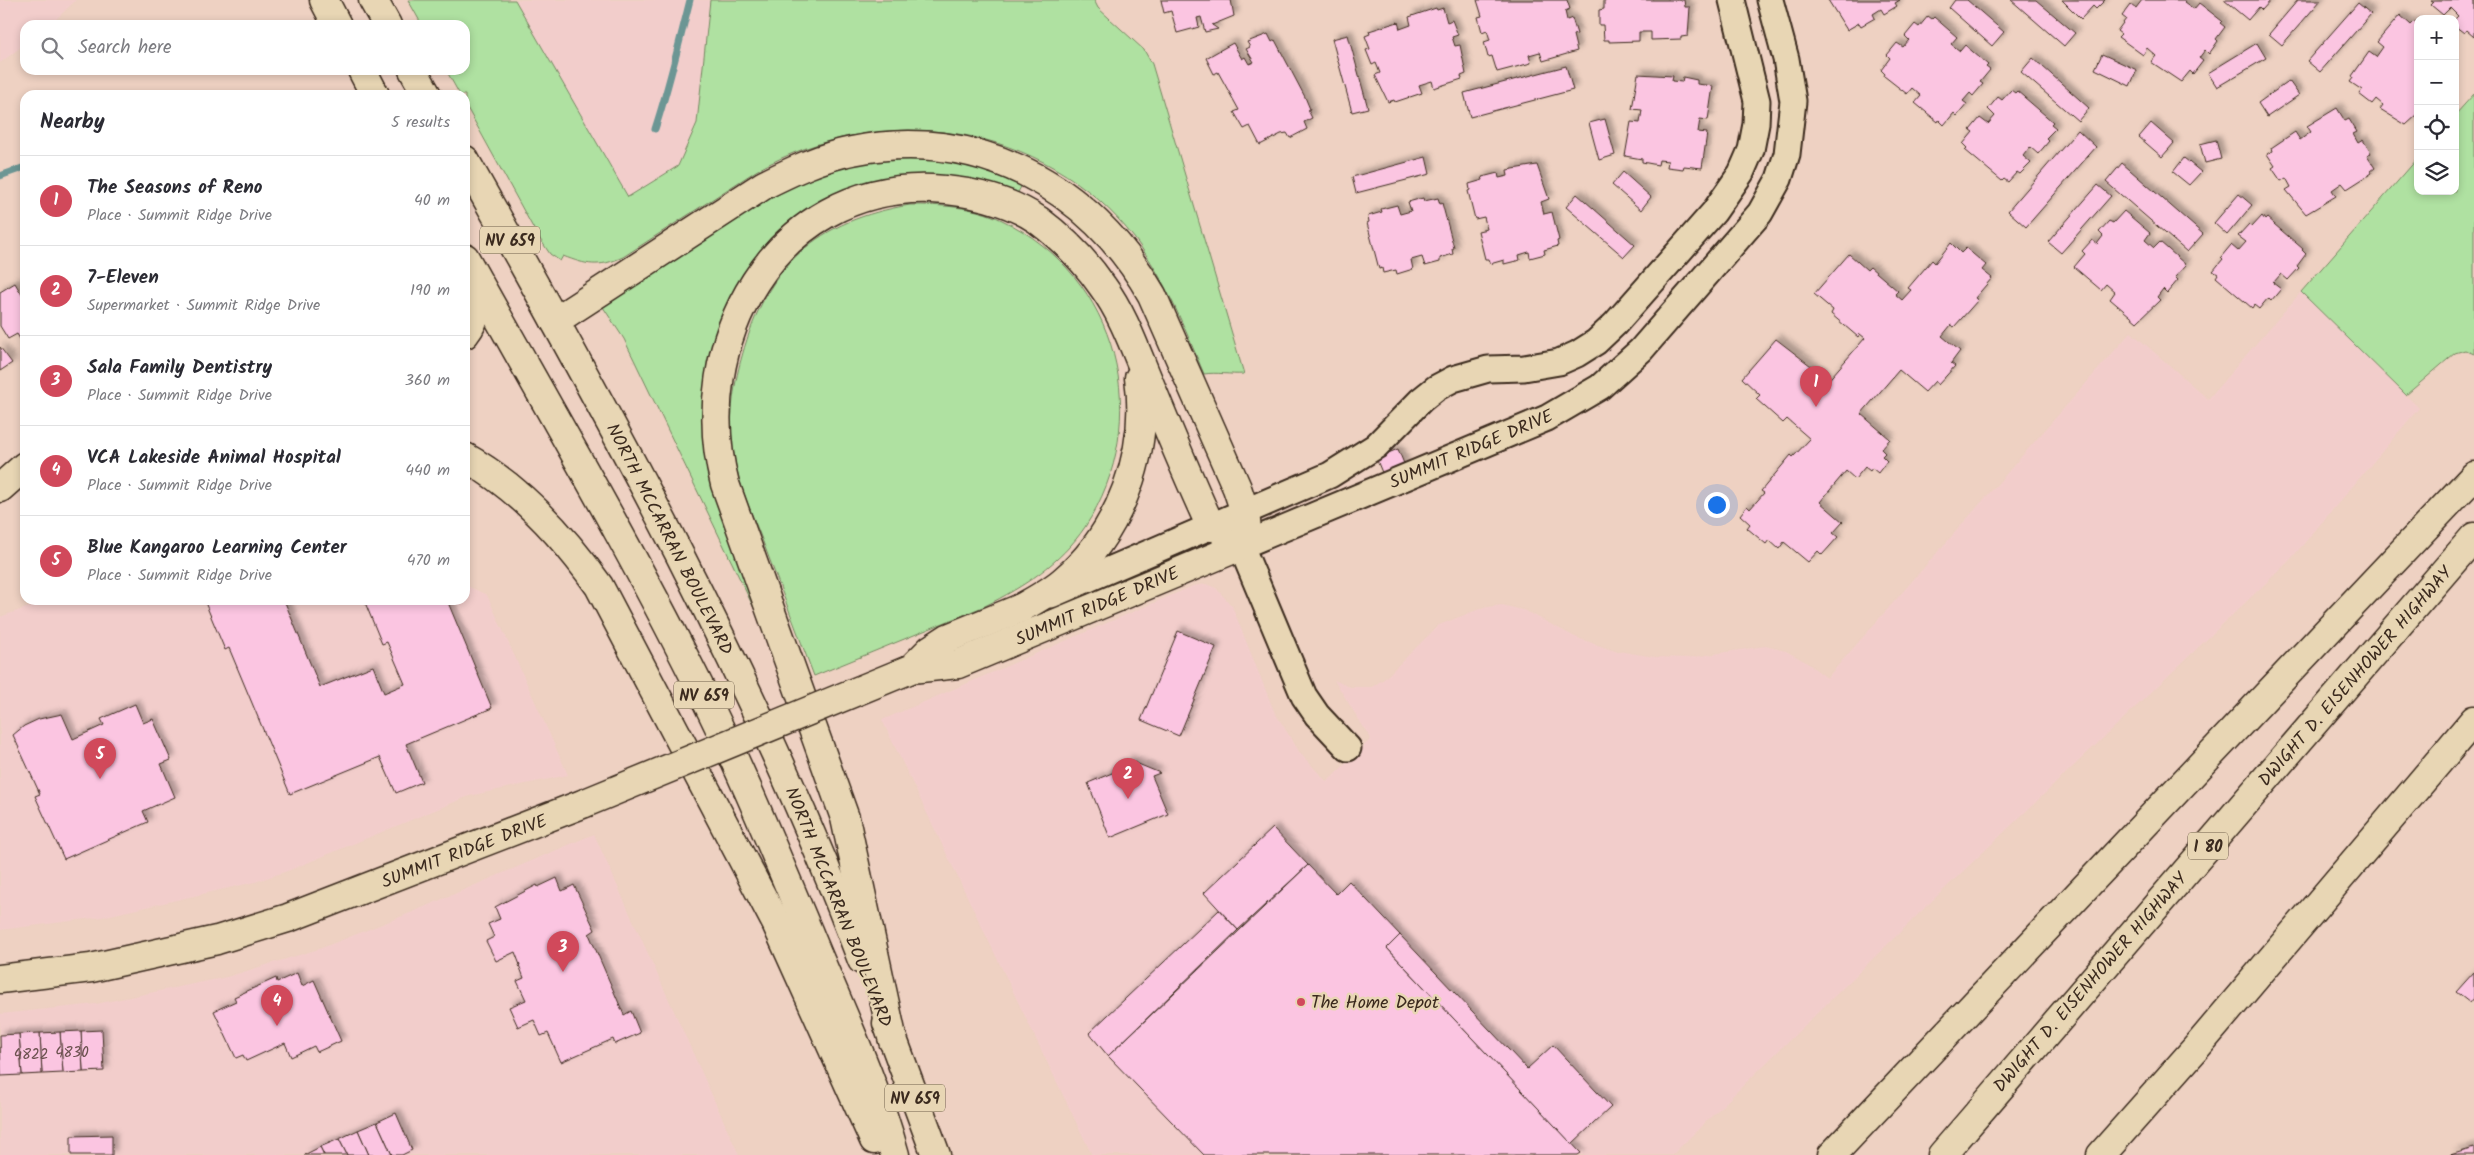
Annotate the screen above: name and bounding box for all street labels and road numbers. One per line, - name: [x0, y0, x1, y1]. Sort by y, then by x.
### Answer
- road number: NV 659: [480, 226, 540, 254]
- street label: SUMMIT RIDGE DRIVE: [1385, 403, 1558, 498]
- street label: NORTH MCCARRAN BOULEVARD: [597, 419, 740, 661]
- street label: SUMMIT RIDGE DRIVE: [1011, 560, 1184, 655]
- street label: DWIGHT D. EISENHOWER HIGHWAY: [2252, 560, 2461, 794]
- road number: NV 659: [674, 682, 734, 708]
- street label: NORTH MCCARRAN BOULEVARD: [776, 783, 899, 1032]
- street label: SUMMIT RIDGE DRIVE: [377, 807, 552, 897]
- road number: I 80: [2188, 832, 2228, 859]
- street label: DWIGHT D. EISENHOWER HIGHWAY: [1987, 866, 2196, 1100]
- road number: NV 659: [885, 1084, 945, 1112]

